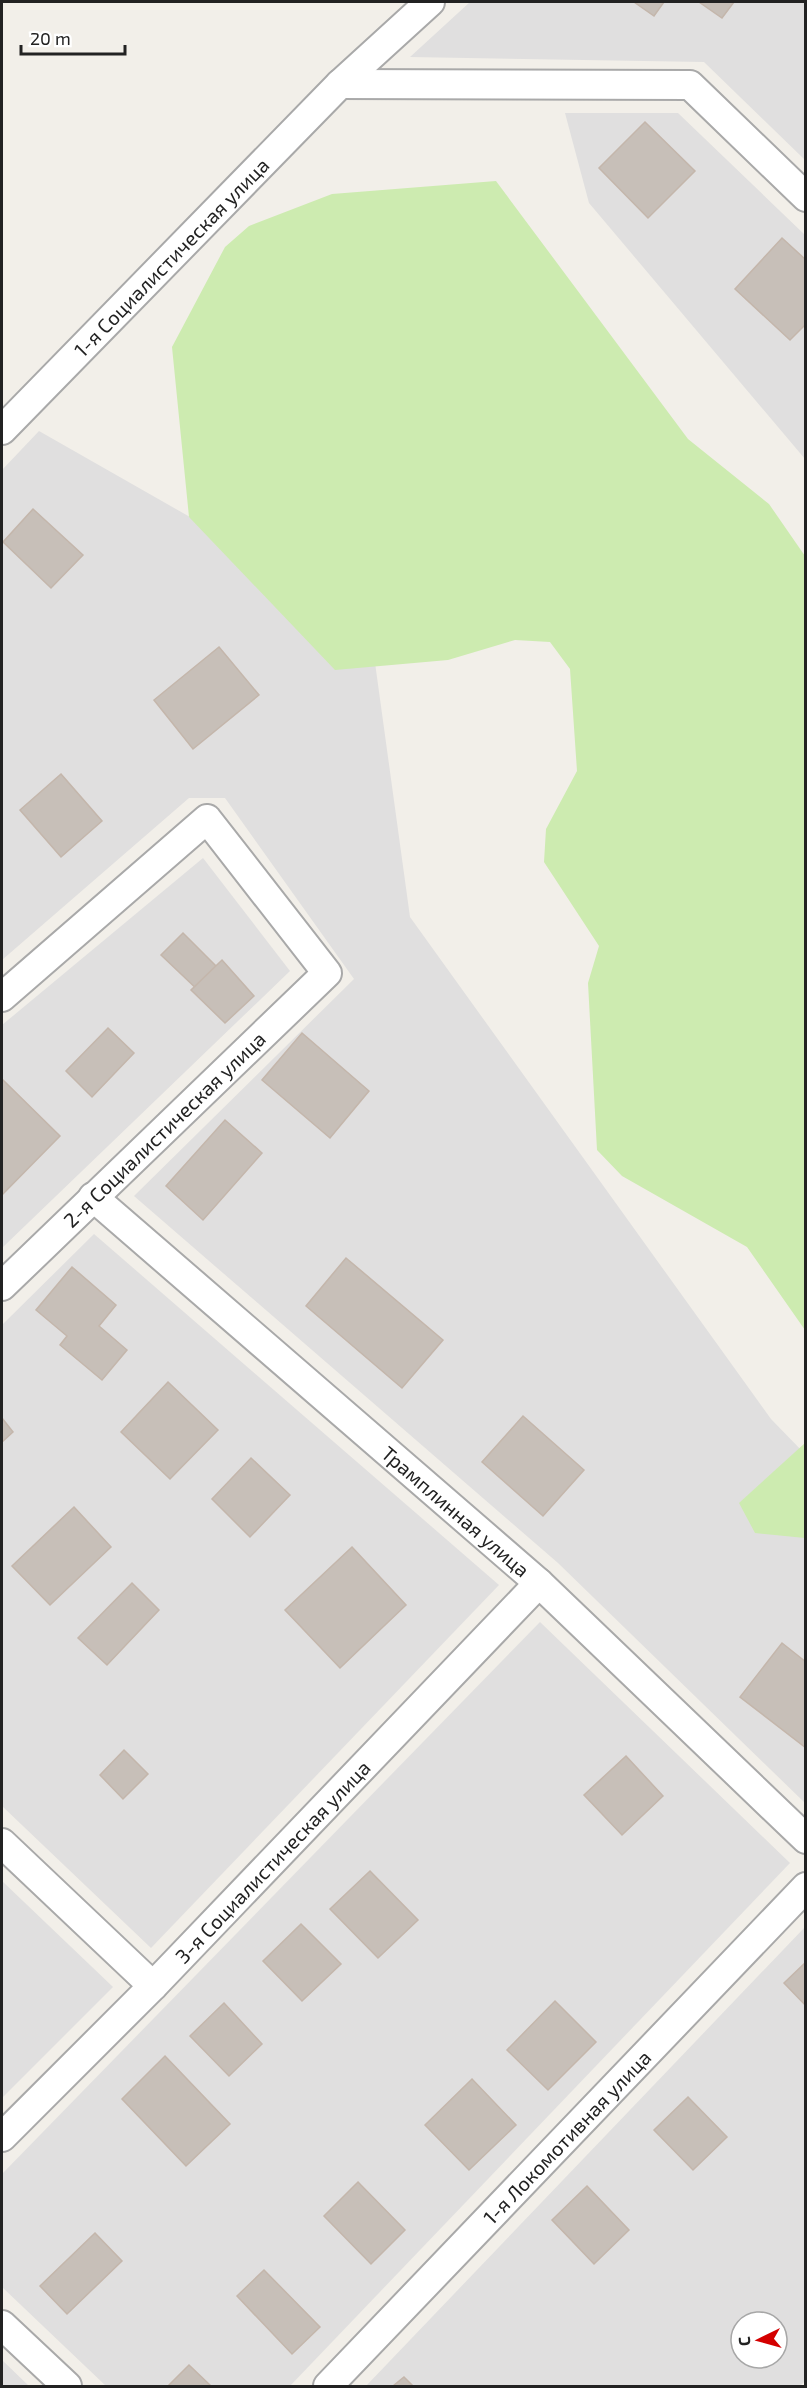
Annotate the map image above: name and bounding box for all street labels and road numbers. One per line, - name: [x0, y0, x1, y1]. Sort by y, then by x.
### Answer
- street label: 1-я Социалистическая улица: [69, 153, 273, 361]
- street label: 2-я Социалистическая улица: [58, 1026, 271, 1233]
- street label: Трамплинная улица: [377, 1441, 535, 1582]
- street label: 3-я Социалистическая улица: [170, 1755, 375, 1968]
- street label: 1-я Локомотивная улица: [478, 2045, 655, 2229]

